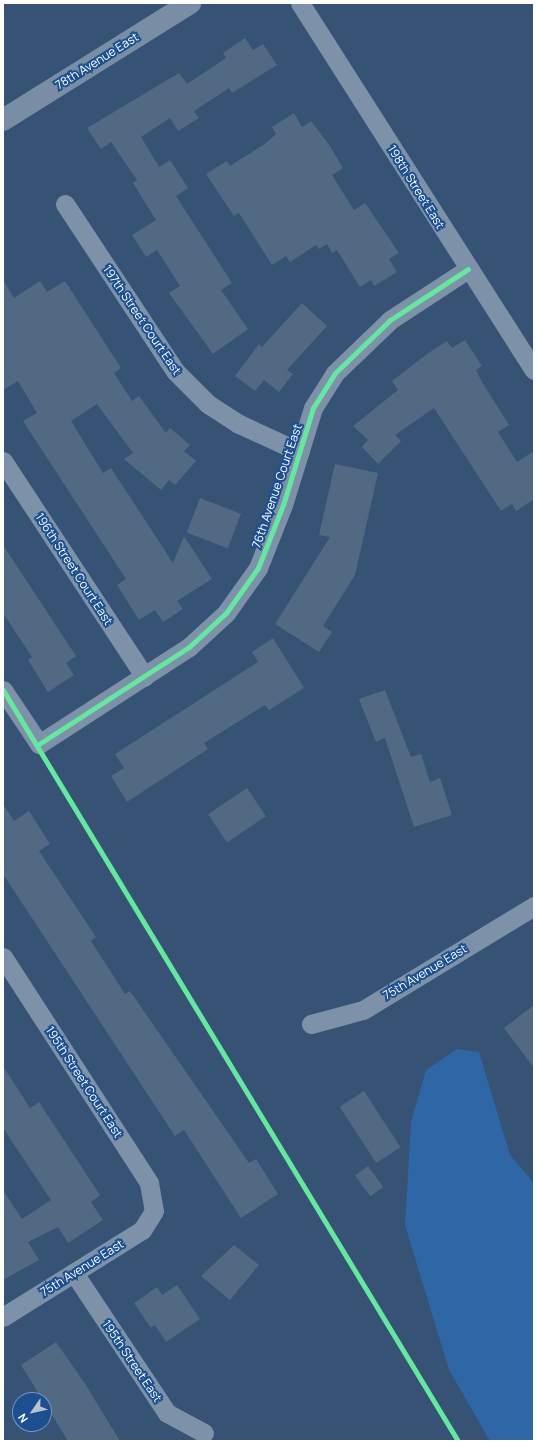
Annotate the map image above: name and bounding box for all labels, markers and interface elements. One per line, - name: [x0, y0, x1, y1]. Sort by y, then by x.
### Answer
- street label: 78th Avenue East: [53, 30, 141, 92]
- street label: 198th Street East: [385, 143, 447, 231]
- street label: 197th Street Court East: [100, 263, 184, 377]
- street label: 76th Avenue Court East: [249, 422, 305, 550]
- street label: 196th Street Court East: [32, 510, 116, 628]
- street label: 75th Avenue East: [380, 941, 470, 1003]
- street label: 195th Street Court East: [43, 1024, 125, 1140]
- street label: 75th Avenue East: [38, 1237, 126, 1299]
- street label: 195th Street East: [99, 1317, 165, 1405]
- north arrow: [12, 1392, 52, 1432]
- text: N: [14, 1411, 31, 1426]

